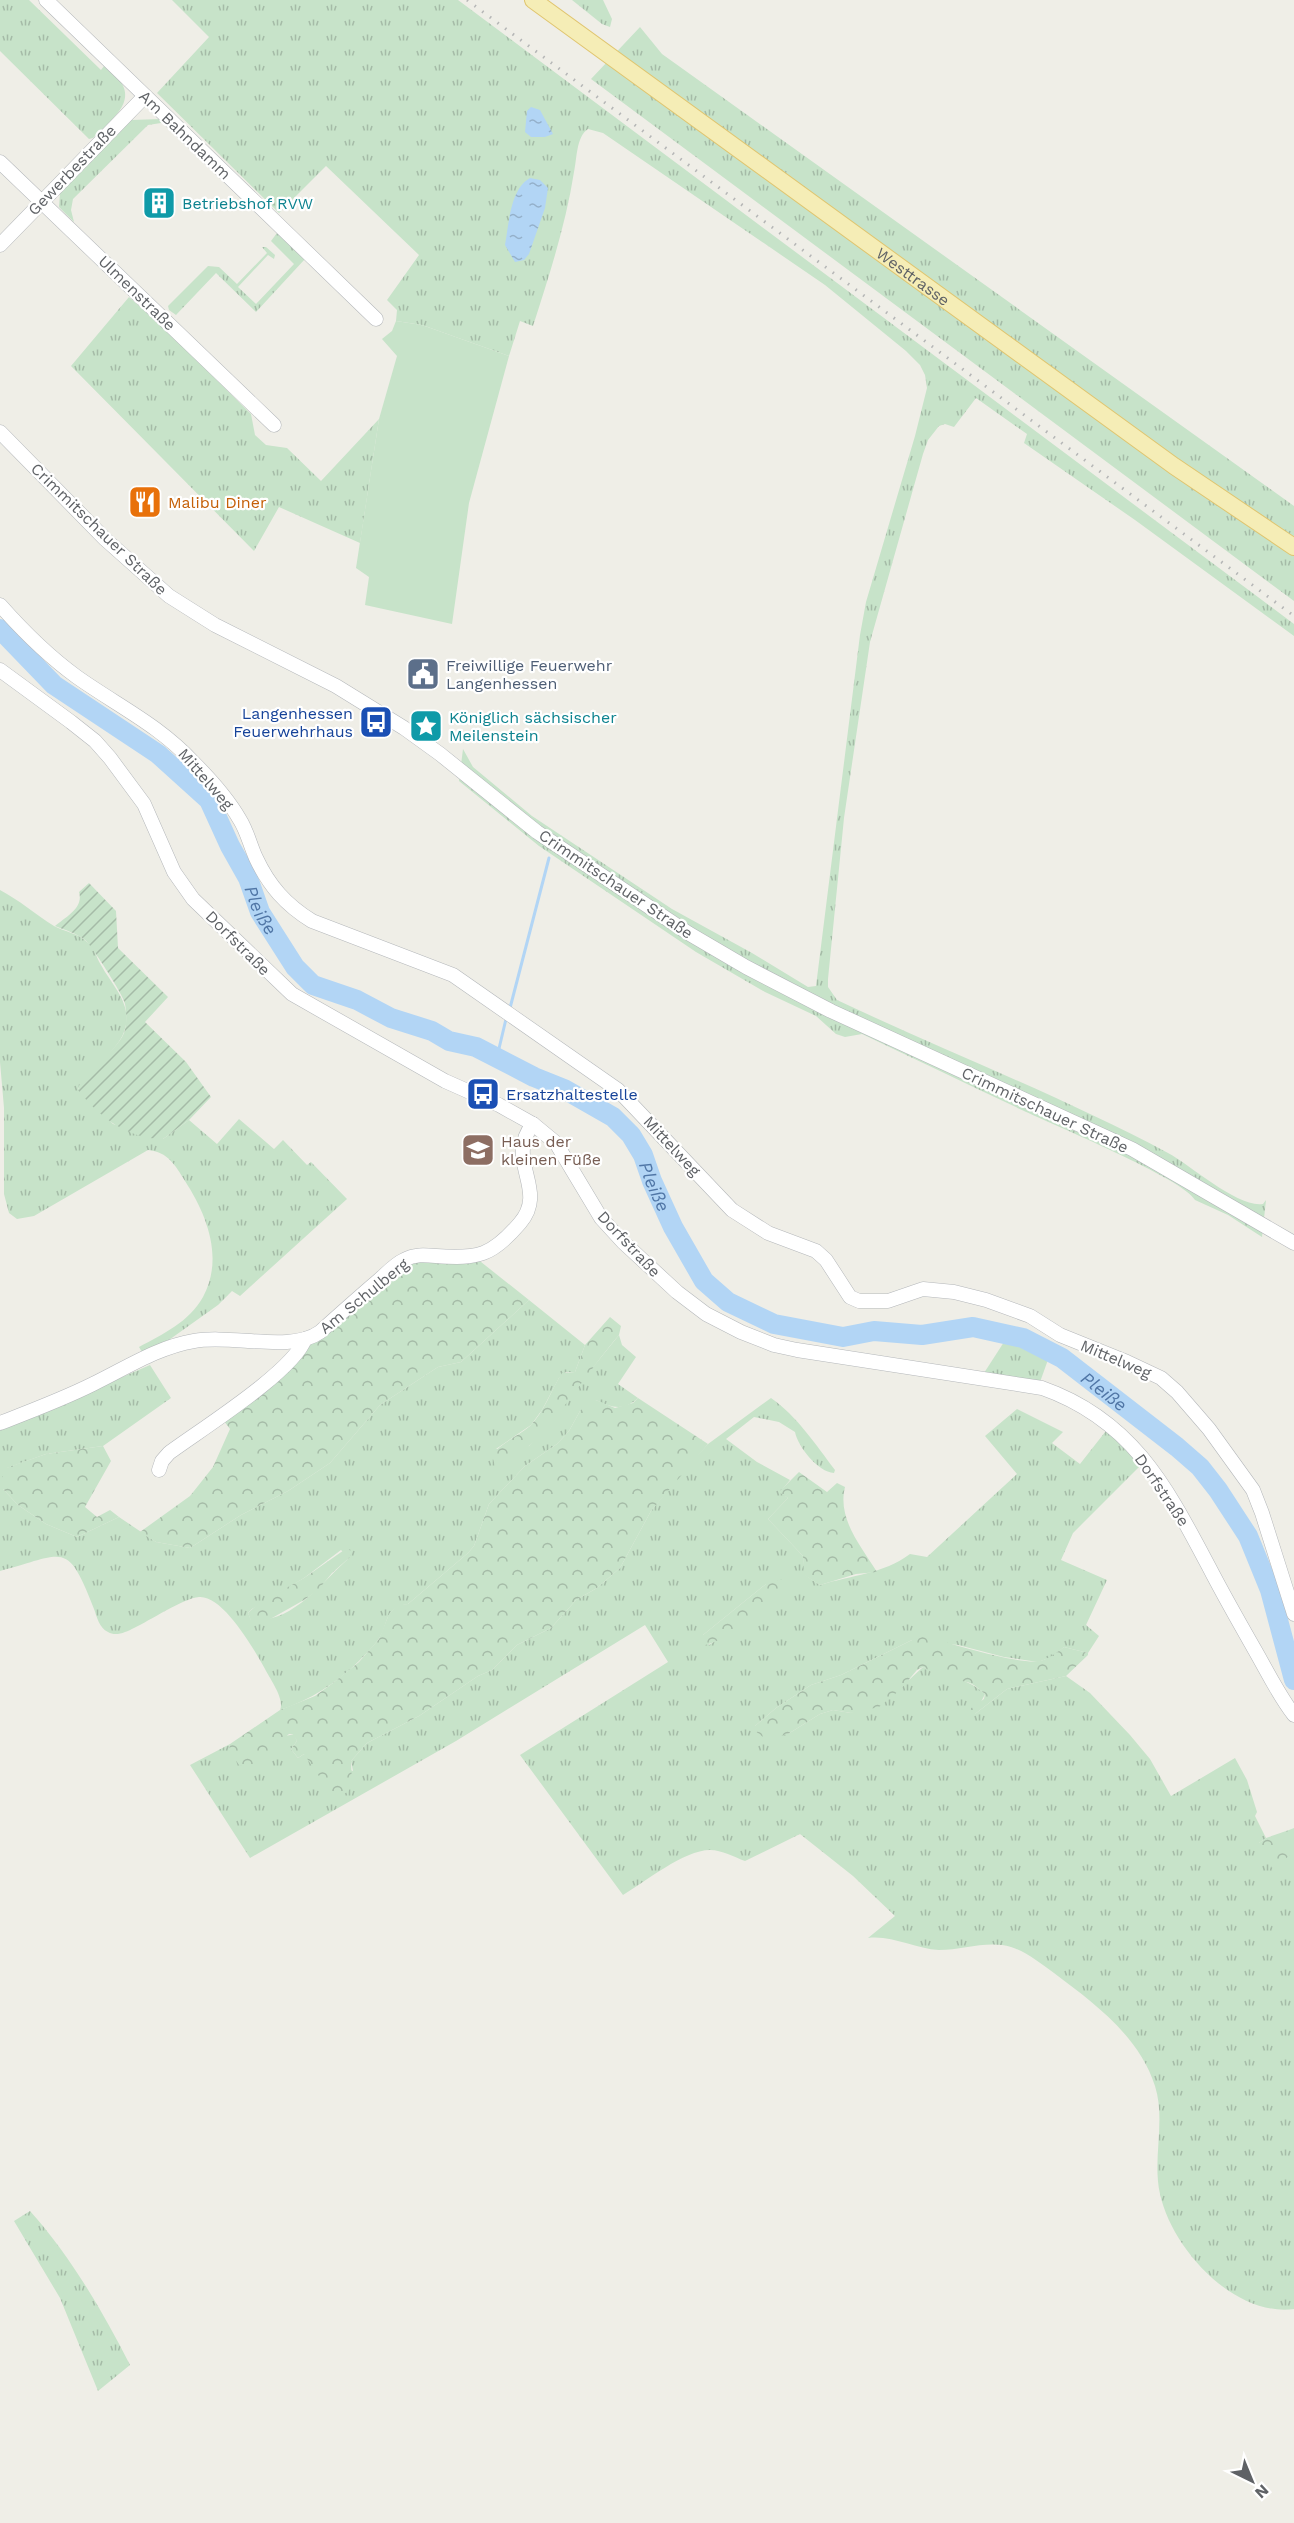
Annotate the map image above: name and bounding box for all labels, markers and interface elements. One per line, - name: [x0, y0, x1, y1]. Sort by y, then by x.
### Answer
- street label: Am Bahndamm: [135, 86, 235, 184]
- street label: Gewerbestraße: [24, 121, 120, 219]
- building icon: Betriebshof RVW: [141, 185, 177, 221]
- place label: Betriebshof RVW: [182, 194, 313, 213]
- street label: Westtrasse: [873, 243, 954, 309]
- street label: Ulmenstraße: [94, 251, 180, 335]
- street label: Crimmitschauer Straße: [27, 459, 171, 599]
- restaurant icon: Malibu Diner: [127, 484, 163, 520]
- place label: Malibu Diner: [168, 493, 267, 512]
- public building icon: Freiwillige Feuerwehr Langenhessen: [405, 656, 441, 692]
- place label: Freiwillige Feuerwehr Langenhessen: [446, 656, 613, 693]
- place label: Langenhessen Feuerwehrhaus: [233, 704, 353, 741]
- bus stop icon: Langenhessen Feuerwehrhaus: [358, 704, 394, 740]
- place icon: Königlich sächsischer Meilenstein: [408, 708, 444, 744]
- place label: Königlich sächsischer Meilenstein: [449, 708, 617, 745]
- street label: Mittelweg: [174, 744, 238, 814]
- street label: Crimmitschauer Straße: [535, 825, 697, 943]
- water label: Pleiße: [241, 882, 282, 938]
- street label: Dorfstraße: [202, 907, 274, 979]
- street label: Crimmitschauer Straße: [959, 1063, 1131, 1157]
- bus stop icon: Ersatzhaltestelle: [465, 1076, 501, 1112]
- place label: Ersatzhaltestelle: [506, 1085, 638, 1104]
- street label: Mittelweg: [639, 1112, 705, 1180]
- school or university icon: Haus der kleinen Füße: [460, 1132, 496, 1168]
- place label: Haus der kleinen Füße: [501, 1132, 601, 1169]
- water label: Pleiße: [636, 1159, 675, 1215]
- street label: Dorfstraße: [594, 1207, 664, 1281]
- street label: Am Schulberg: [316, 1254, 413, 1338]
- street label: Mittelweg: [1078, 1336, 1155, 1383]
- water label: Pleiße: [1077, 1367, 1132, 1415]
- street label: Dorfstraße: [1131, 1450, 1193, 1530]
- north arrow: [1222, 2451, 1282, 2511]
- text: N: [1251, 2481, 1273, 2503]

